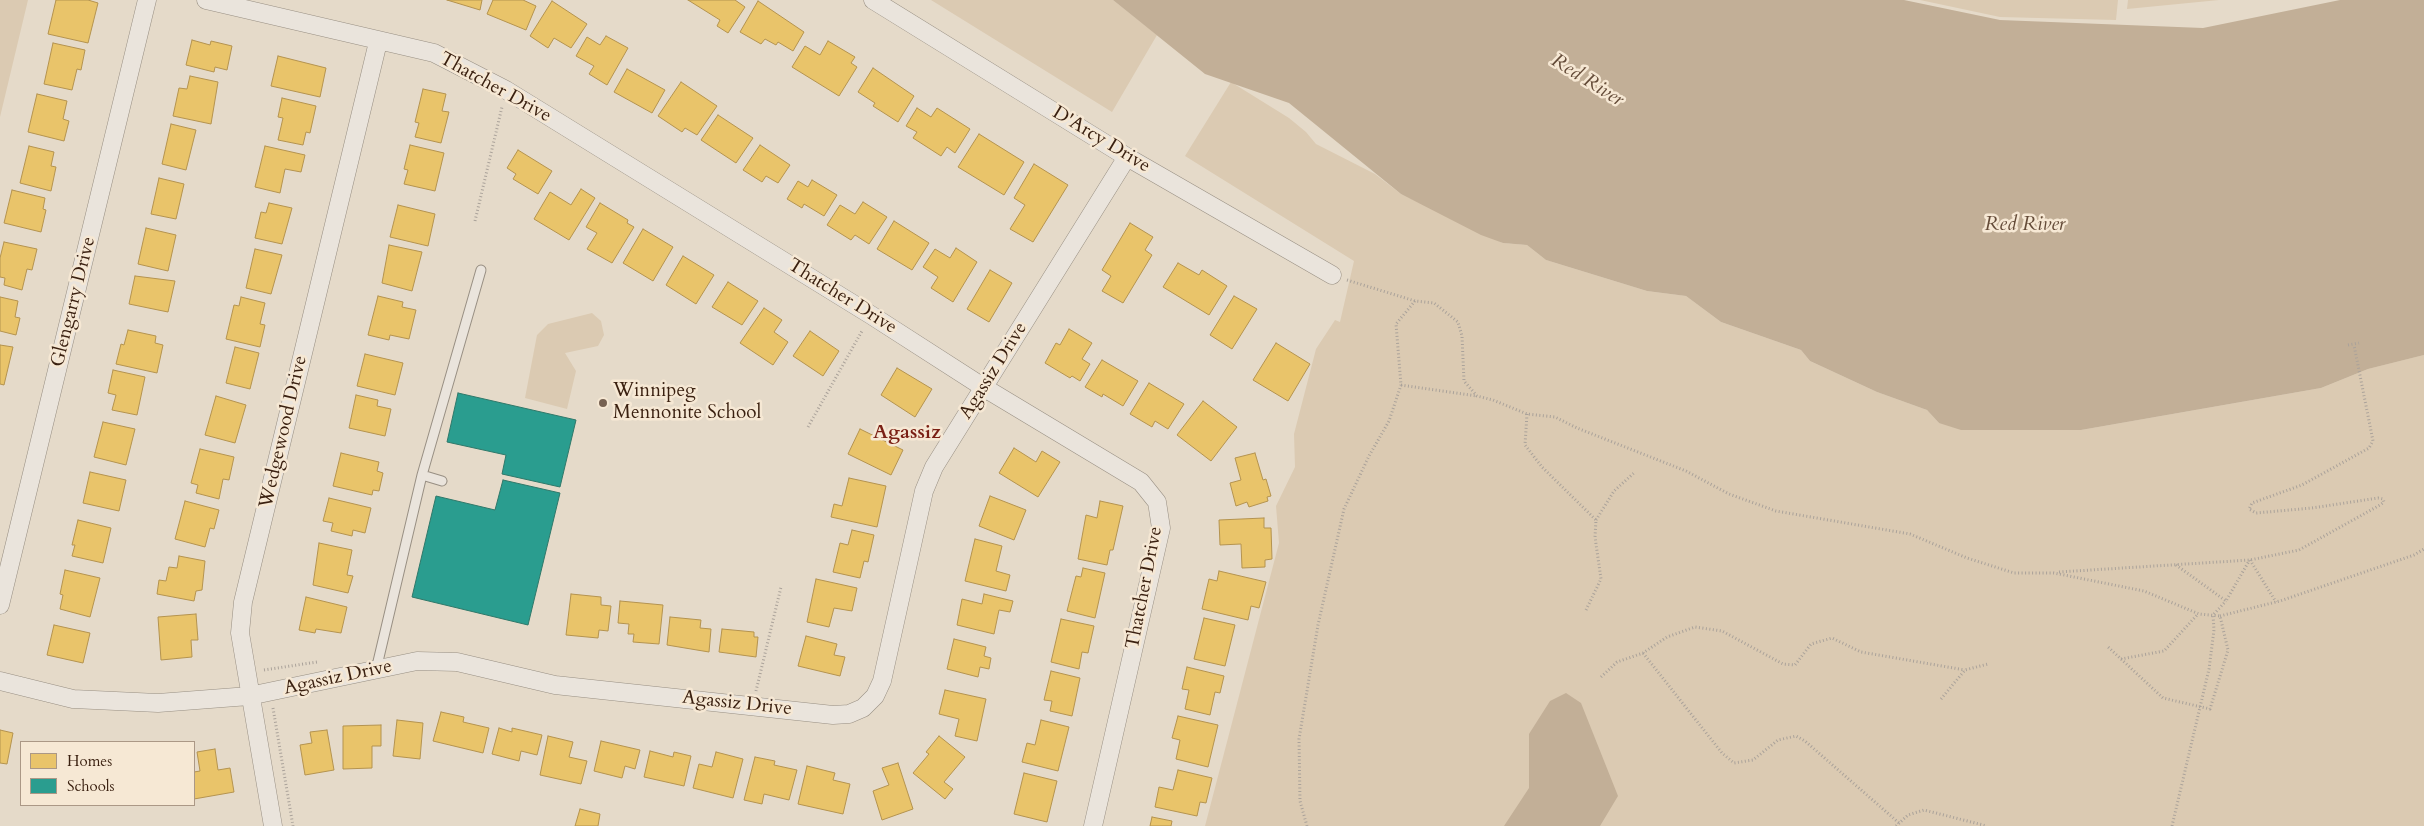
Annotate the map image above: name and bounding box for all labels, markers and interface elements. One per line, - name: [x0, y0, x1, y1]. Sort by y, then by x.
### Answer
- street label: Thatcher Drive: [435, 48, 555, 128]
- water label: Red River: [1546, 49, 1628, 113]
- street label: D'Arcy Drive: [1048, 102, 1154, 178]
- water label: Red River: [1985, 213, 2065, 237]
- street label: Glengarry Drive: [47, 235, 101, 369]
- street label: Thatcher Drive: [783, 254, 901, 340]
- street label: Agassiz Drive: [955, 318, 1033, 424]
- street label: Wedgewood Drive: [255, 353, 313, 511]
- place label: Winnipeg Mennonite School: [613, 381, 761, 425]
- marker: Winnipeg Mennonite School: [597, 397, 609, 409]
- district label: Agassiz: [873, 421, 941, 445]
- street label: Thatcher Drive: [1122, 525, 1168, 651]
- street label: Agassiz Drive: [282, 655, 394, 701]
- street label: Agassiz Drive: [681, 687, 793, 721]
- legend: [20, 741, 195, 806]
- text: Homes: [67, 751, 112, 771]
- text: Schools: [67, 776, 115, 796]

